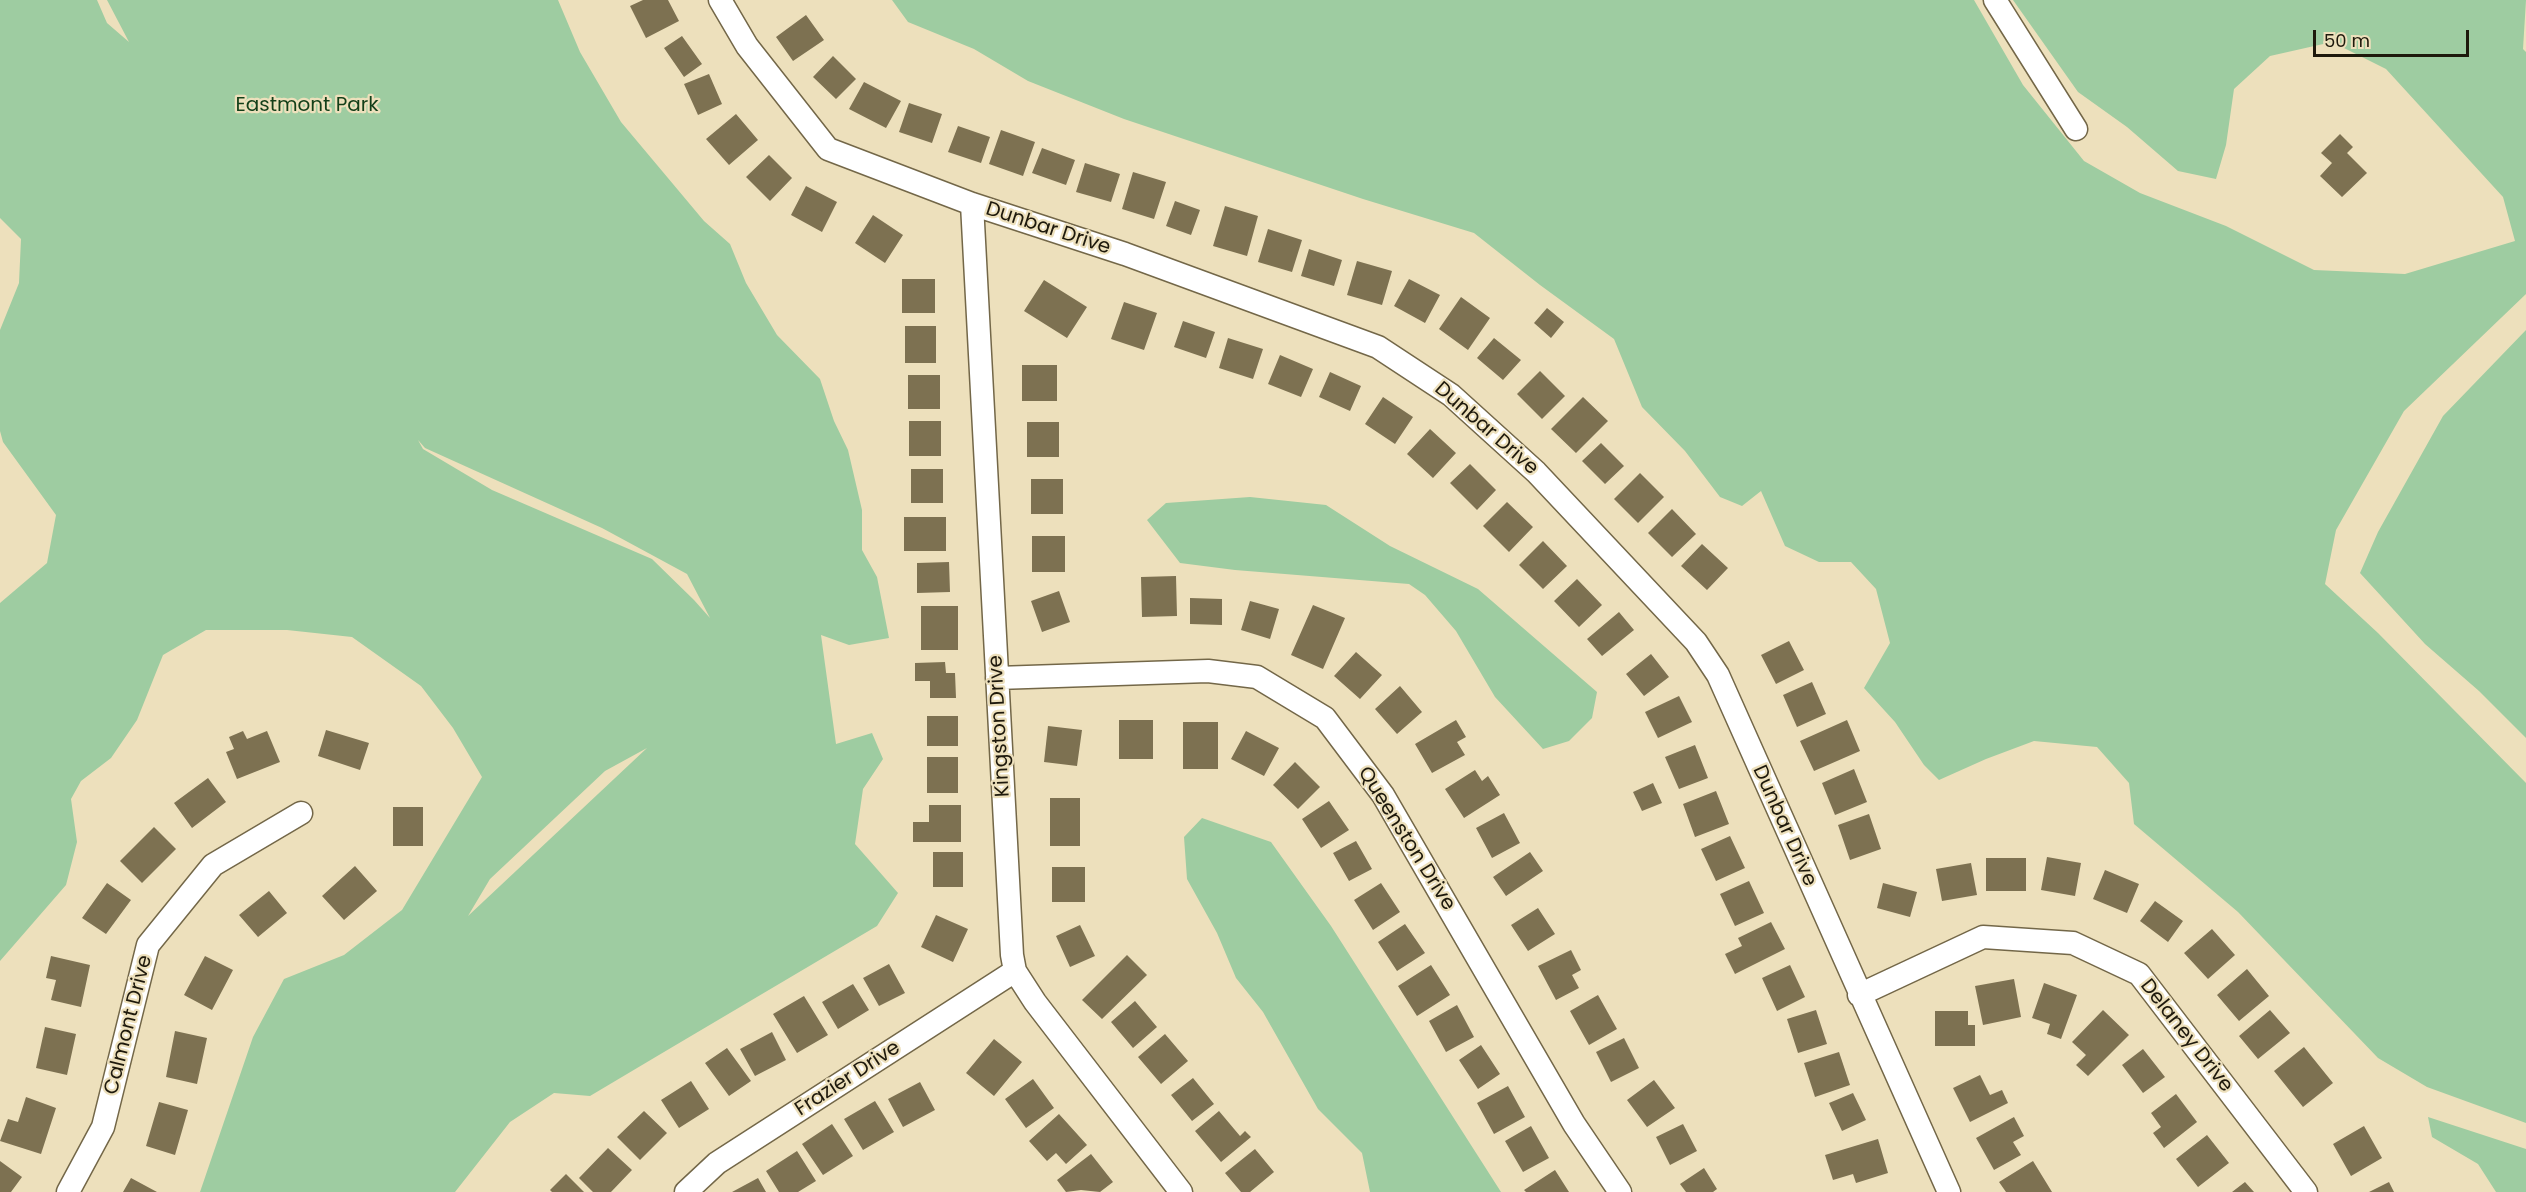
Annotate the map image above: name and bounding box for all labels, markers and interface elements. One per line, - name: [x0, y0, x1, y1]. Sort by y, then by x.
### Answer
- scale bar: [2316, 18, 2472, 56]
- text: 50 m: [2324, 28, 2370, 53]
- park label: Eastmont Park: [235, 94, 379, 118]
- street label: Dunbar Drive: [983, 198, 1113, 260]
- street label: Dunbar Drive: [1429, 377, 1543, 481]
- street label: Kingston Drive: [984, 654, 1016, 798]
- street label: Dunbar Drive: [1747, 762, 1821, 890]
- street label: Queenston Drive: [1352, 763, 1460, 915]
- street label: Calmont Drive: [100, 953, 158, 1097]
- street label: Delaney Drive: [2134, 975, 2238, 1097]
- street label: Frazier Drive: [791, 1036, 905, 1122]

